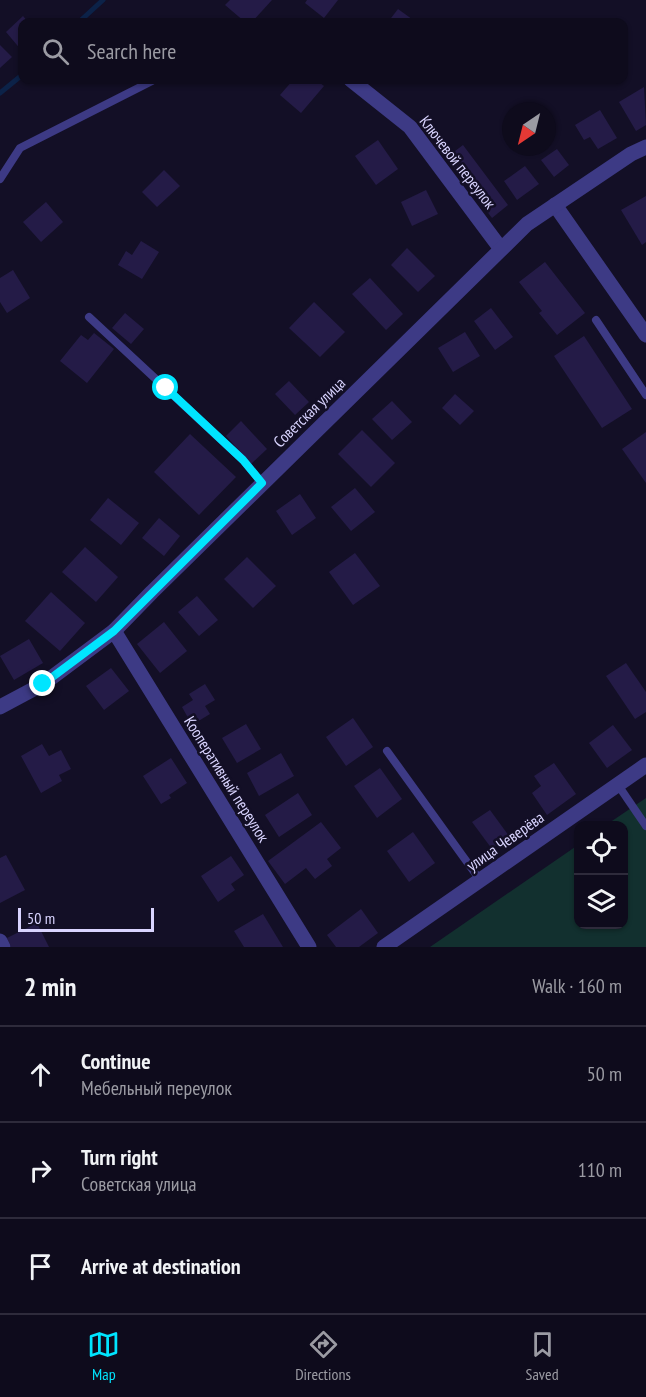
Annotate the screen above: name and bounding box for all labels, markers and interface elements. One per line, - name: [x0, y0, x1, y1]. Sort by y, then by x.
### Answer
- search box: [18, 18, 628, 84]
- icon: search: [39, 35, 72, 68]
- text: Search here: [87, 37, 176, 65]
- north arrow: [502, 102, 556, 156]
- street label: Ключевой переулок: [415, 111, 501, 213]
- street label: Советская улица: [269, 373, 349, 451]
- route start: [152, 374, 178, 400]
- route end: [29, 670, 55, 696]
- street label: Кооперативный переулок: [180, 712, 274, 846]
- street label: улица Чеверёва: [462, 807, 548, 875]
- map controls: [574, 821, 628, 929]
- button: locate: [574, 821, 628, 875]
- button: layers: [574, 875, 628, 929]
- scale bar: [18, 905, 154, 932]
- text: 50 m: [27, 908, 55, 928]
- text: 2 min: [24, 970, 77, 1003]
- text: Walk · 160 m: [532, 973, 622, 999]
- text: Continue: [81, 1047, 151, 1075]
- icon: ahead: [24, 1058, 57, 1091]
- text: 50 m: [587, 1061, 622, 1087]
- text: Мебельный переулок: [81, 1075, 232, 1101]
- text: Turn right: [81, 1143, 158, 1171]
- icon: right: [24, 1154, 57, 1187]
- text: 110 m: [578, 1157, 622, 1183]
- text: Советская улица: [81, 1171, 196, 1197]
- icon: arrive: [24, 1250, 57, 1283]
- text: Arrive at destination: [81, 1252, 241, 1280]
- tab: Map: [87, 1328, 120, 1384]
- tab: Directions: [295, 1328, 351, 1384]
- tab: Saved: [526, 1328, 559, 1384]

